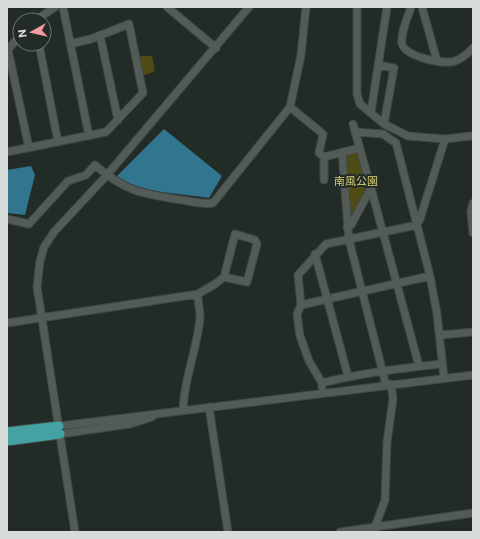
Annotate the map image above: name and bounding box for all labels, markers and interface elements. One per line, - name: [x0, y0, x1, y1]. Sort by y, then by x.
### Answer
- north arrow: [12, 12, 52, 52]
- text: N: [15, 28, 29, 38]
- park label: 南風公園: [334, 174, 378, 187]

